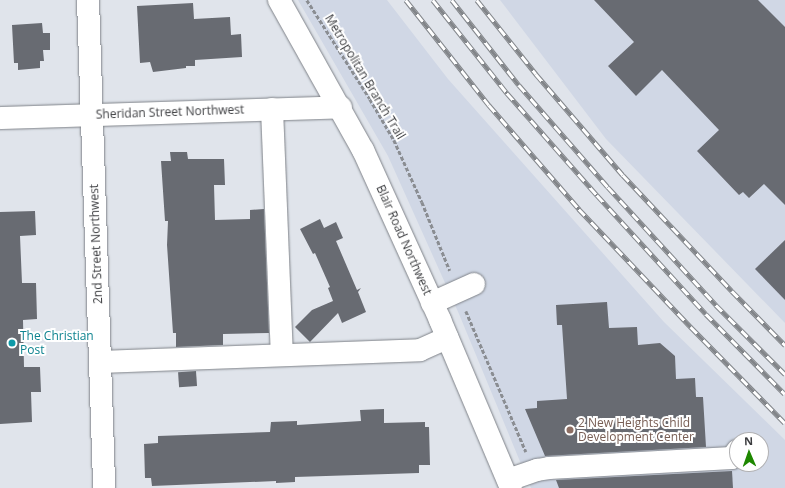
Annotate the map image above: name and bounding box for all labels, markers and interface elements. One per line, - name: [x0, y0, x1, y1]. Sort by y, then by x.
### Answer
- street label: Metropolitan Branch Trail: [322, 12, 408, 142]
- street label: Sheridan Street Northwest: [96, 102, 244, 122]
- street label: Blair Road Northwest: [373, 183, 435, 297]
- street label: 2nd Street Northwest: [87, 184, 105, 304]
- place label: The Christian Post: [20, 329, 94, 357]
- marker: The Christian Post: [7, 338, 17, 348]
- place label: 2 New Heights Child Development Center: [578, 416, 694, 444]
- marker: 2 New Heights Child Development Center: [565, 425, 575, 435]
- north arrow: [729, 432, 769, 472]
- text: N: [744, 433, 753, 448]

